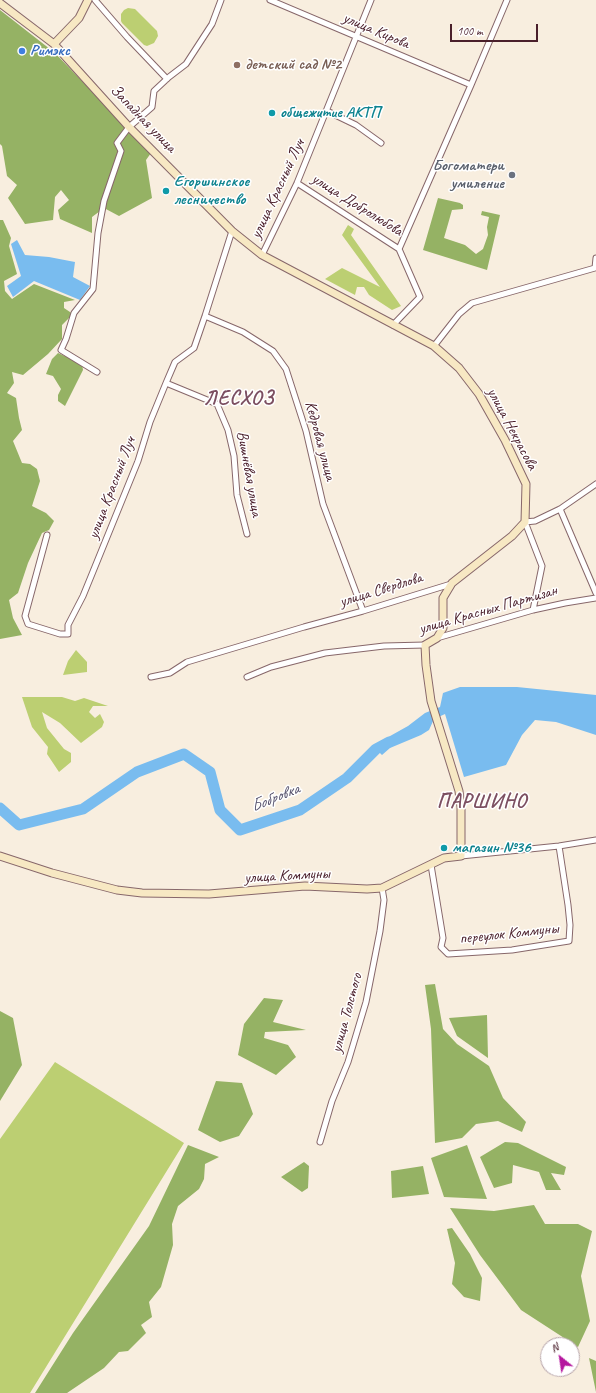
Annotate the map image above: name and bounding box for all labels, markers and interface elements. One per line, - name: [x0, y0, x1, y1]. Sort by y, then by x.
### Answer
- street label: улица Кирова: [340, 8, 412, 54]
- scale bar: [452, 16, 540, 42]
- text: 100 m: [457, 23, 483, 39]
- place label: Римэкс: [30, 41, 70, 61]
- marker: Римэкс: [17, 46, 27, 56]
- place label: детский сад №2: [245, 55, 341, 75]
- marker: детский сад №2: [232, 60, 242, 70]
- street label: Западная улица: [106, 81, 180, 157]
- place label: общежитие АКТП: [280, 103, 380, 123]
- marker: общежитие АКТП: [267, 108, 277, 118]
- street label: улица Красный Луч: [247, 136, 309, 242]
- place label: Богоматери умиление: [433, 156, 504, 194]
- street label: улица Добролюбова: [308, 169, 406, 241]
- marker: Богоматери умиление: [507, 170, 517, 180]
- place label: Егоршинское лесничество: [174, 172, 249, 210]
- marker: Егоршинское лесничество: [161, 186, 171, 196]
- street label: улица Некрасова: [482, 384, 542, 474]
- district label: ЛЕСХОЗ: [202, 387, 276, 411]
- street label: Кедровая улица: [300, 399, 340, 483]
- street label: Вишнёвая улица: [232, 430, 266, 518]
- street label: улица Красный Луч: [84, 434, 140, 542]
- street label: улица Свердлова: [337, 568, 425, 612]
- street label: улица Красных Партизан: [417, 581, 559, 639]
- water label: Бобровка: [248, 779, 302, 817]
- district label: ПАРШИНО: [435, 790, 529, 814]
- place label: магазин №36: [452, 838, 531, 858]
- marker: магазин №36: [439, 843, 449, 853]
- street label: улица Коммуны: [244, 864, 330, 888]
- street label: переулок Коммуны: [459, 919, 559, 949]
- street label: улица Толстого: [327, 971, 367, 1055]
- north arrow: [540, 1337, 580, 1377]
- text: N: [548, 1340, 561, 1355]

